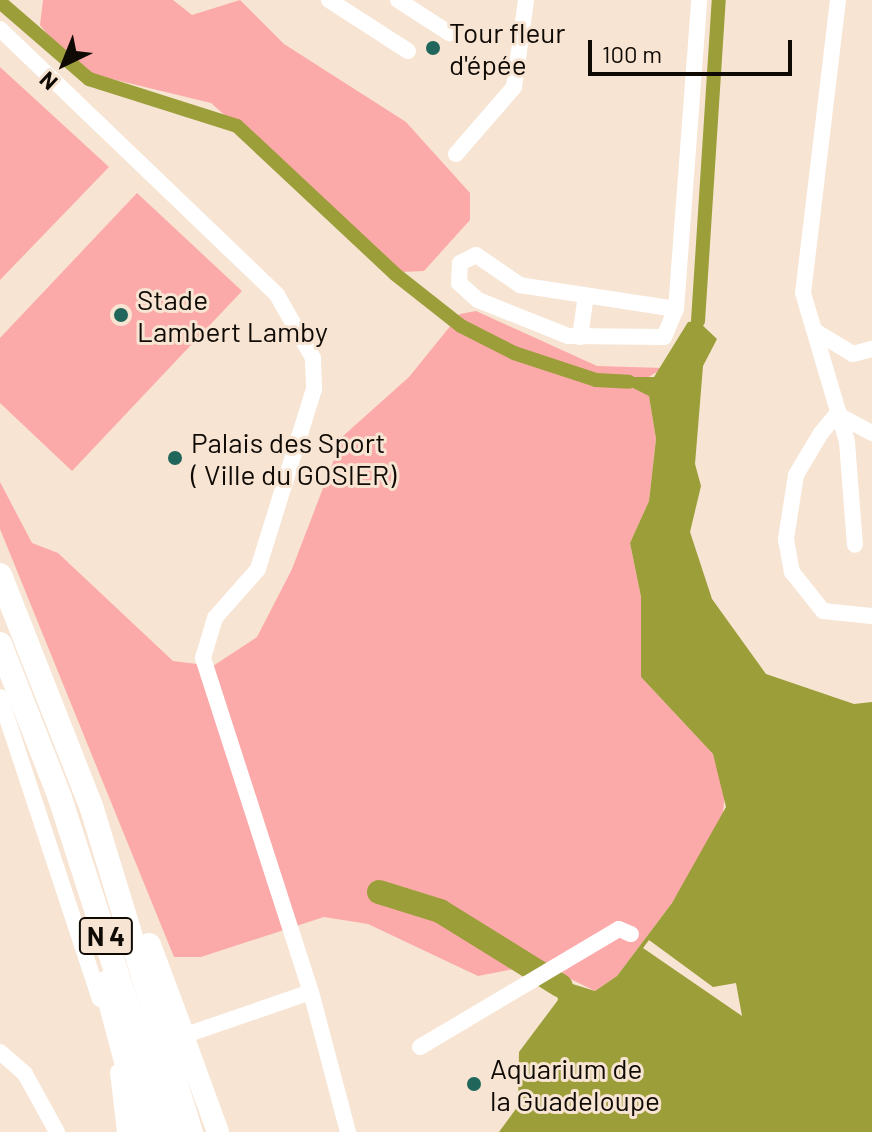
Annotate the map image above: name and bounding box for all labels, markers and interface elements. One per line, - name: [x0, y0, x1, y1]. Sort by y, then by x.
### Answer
- place label: Tour fleur d'épée: [449, 15, 566, 81]
- north arrow: [24, 24, 104, 104]
- scale bar: [592, 24, 796, 74]
- marker: Tour fleur d'épée: [424, 39, 442, 57]
- text: 100 m: [602, 39, 662, 68]
- text: N: [33, 67, 62, 96]
- place label: Stade Lambert Lamby: [137, 282, 328, 348]
- marker: Stade Lambert Lamby: [112, 306, 130, 324]
- place label: Palais des Sport ( Ville du GOSIER): [191, 425, 396, 491]
- marker: Palais des Sport ( Ville du GOSIER): [166, 449, 184, 467]
- road number: N 4: [78, 914, 134, 958]
- place label: Aquarium de la Guadeloupe: [490, 1051, 660, 1117]
- marker: Aquarium de la Guadeloupe: [465, 1075, 483, 1093]

